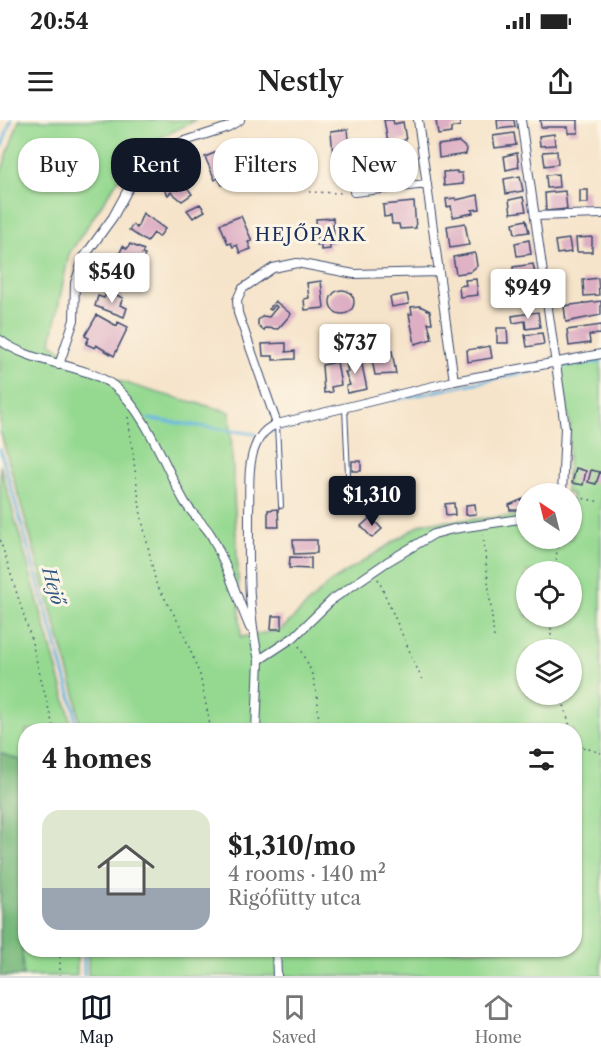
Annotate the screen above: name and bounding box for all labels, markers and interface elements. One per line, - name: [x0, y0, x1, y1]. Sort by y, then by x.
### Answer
- text: 20:54: [30, 8, 89, 35]
- icon: menu: [24, 65, 57, 98]
- text: Nestly: [258, 65, 343, 98]
- icon: share: [544, 65, 577, 98]
- chip: Buy: [18, 138, 99, 192]
- chip: Rent: [111, 138, 201, 192]
- chip: Filters: [213, 138, 318, 192]
- chip: New: [330, 138, 418, 192]
- district label: HEJŐPARK: [255, 223, 367, 246]
- pin: $540: [76, 253, 148, 304]
- text: $540: [89, 260, 135, 284]
- pin: $949: [492, 269, 564, 320]
- text: $949: [505, 276, 551, 300]
- pin: $737: [319, 324, 391, 375]
- text: $737: [333, 331, 377, 355]
- pin: $1,310: [323, 476, 421, 527]
- text: $1,310: [343, 483, 401, 507]
- north arrow: [516, 483, 582, 549]
- map controls: [516, 483, 582, 705]
- button: locate: [516, 561, 582, 627]
- water label: Hejő: [37, 563, 69, 609]
- button: layers: [516, 639, 582, 705]
- text: 4 homes: [42, 743, 152, 775]
- icon: filters: [525, 743, 558, 776]
- text: $1,310/mo: [228, 830, 356, 862]
- icon: home: [90, 834, 162, 906]
- text: 4 rooms · 140 m²: [228, 862, 386, 886]
- text: Rigófütty utca: [228, 886, 361, 910]
- tab: Map: [79, 991, 114, 1047]
- tab: Saved: [272, 991, 316, 1047]
- tab: Home: [475, 991, 522, 1047]

